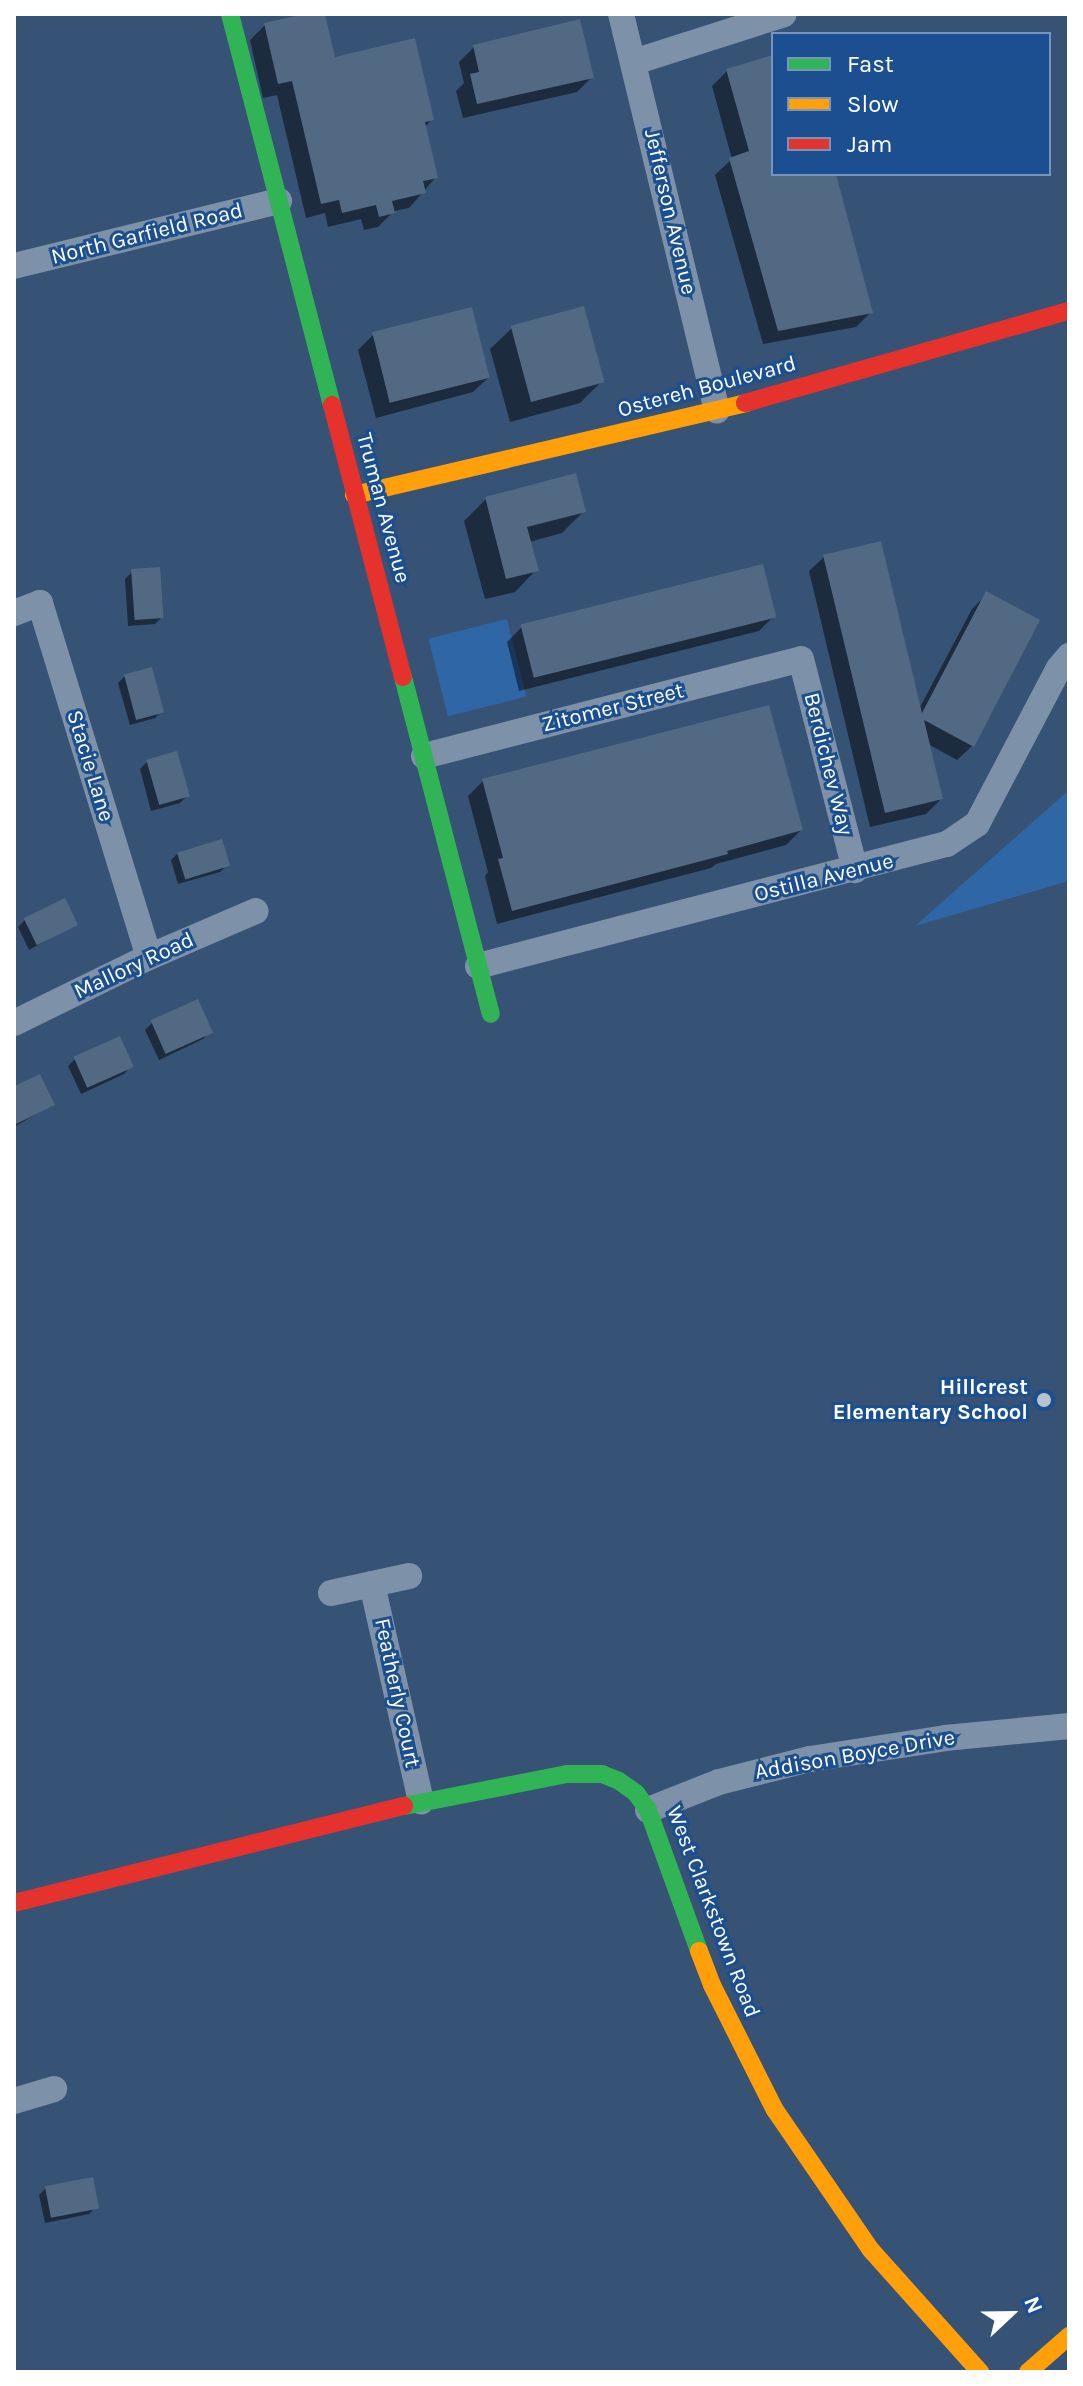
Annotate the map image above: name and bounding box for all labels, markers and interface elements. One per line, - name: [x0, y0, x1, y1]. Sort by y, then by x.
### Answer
- legend: [771, 32, 1051, 176]
- text: Fast: [847, 50, 894, 78]
- text: Slow: [847, 90, 899, 118]
- street label: Jefferson Avenue: [638, 127, 702, 297]
- text: Jam: [847, 130, 892, 158]
- street label: North Garfield Road: [48, 197, 246, 271]
- street label: Ostereh Boulevard: [615, 350, 799, 424]
- street label: Truman Avenue: [350, 430, 416, 586]
- street label: Zitomer Street: [539, 678, 687, 738]
- street label: Berdichev Way: [798, 690, 858, 838]
- street label: Stacie Lane: [61, 707, 119, 825]
- street label: Ostilla Avenue: [752, 848, 896, 908]
- street label: Mallory Road: [70, 927, 198, 1005]
- place label: Hillcrest Elementary School: [833, 1374, 1028, 1426]
- marker: Hillcrest Elementary School: [1035, 1391, 1053, 1409]
- street label: Featherly Court: [368, 1616, 426, 1770]
- street label: Addison Boyce Drive: [753, 1724, 957, 1786]
- street label: West Clarkstown Road: [660, 1803, 766, 2021]
- north arrow: [971, 2274, 1051, 2354]
- text: N: [1018, 2293, 1048, 2317]

